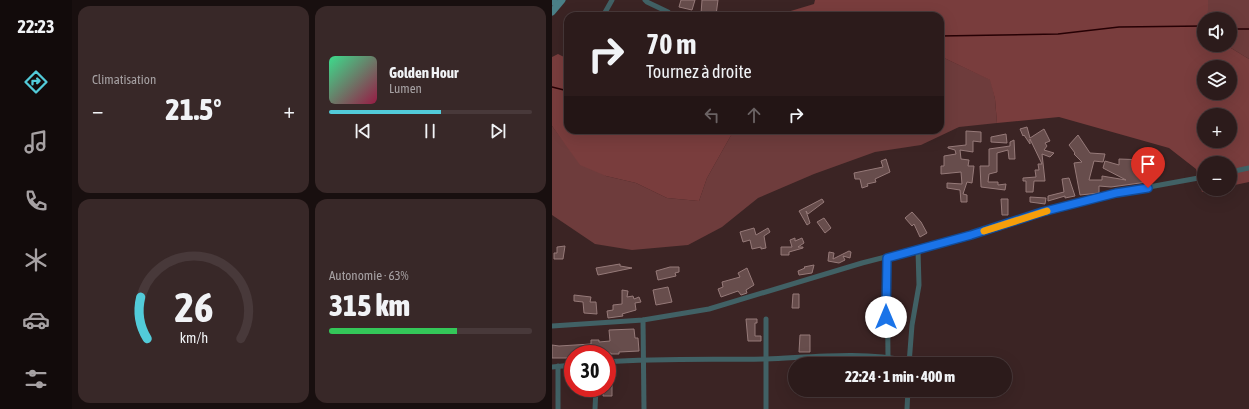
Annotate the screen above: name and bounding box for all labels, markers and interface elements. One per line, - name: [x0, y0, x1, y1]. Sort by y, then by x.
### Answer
- map controls: [1197, 12, 1237, 196]
- button: sound: [1197, 12, 1237, 52]
- text: 22:23: [17, 16, 55, 37]
- icon: right: [580, 28, 632, 80]
- text: 70 m: [646, 28, 696, 60]
- button: layers: [1197, 60, 1237, 100]
- text: Tournez à droite: [646, 61, 752, 82]
- text: Golden Hour: [389, 64, 459, 81]
- icon: directions: [22, 68, 50, 96]
- text: Climatisation: [92, 72, 156, 87]
- text: Lumen: [389, 81, 422, 96]
- text: 21.5°: [166, 92, 221, 126]
- text: −: [92, 97, 103, 123]
- text: +: [284, 97, 295, 123]
- icon: left: [701, 104, 723, 126]
- icon: ahead: [743, 104, 765, 126]
- icon: right: [785, 104, 807, 126]
- button: +: [1197, 108, 1237, 148]
- icon: previous: [352, 120, 374, 142]
- icon: pause: [419, 120, 441, 142]
- icon: next: [487, 120, 509, 142]
- icon: music: [22, 128, 50, 156]
- pin: [1131, 147, 1165, 188]
- icon: arrive: [1137, 153, 1159, 175]
- button: −: [1197, 156, 1237, 196]
- icon: phone: [22, 187, 50, 215]
- icon: climate: [22, 246, 50, 274]
- text: Autonomie · 63%: [329, 268, 409, 283]
- text: 26: [174, 283, 213, 331]
- text: 315 km: [329, 288, 410, 322]
- position arrow: [865, 296, 907, 338]
- icon: car: [22, 306, 50, 334]
- text: km/h: [179, 329, 208, 345]
- speed limit sign: 30: [564, 345, 616, 397]
- icon: filters: [22, 365, 50, 393]
- text: 22:24 · 1 min · 400 m: [845, 368, 955, 385]

